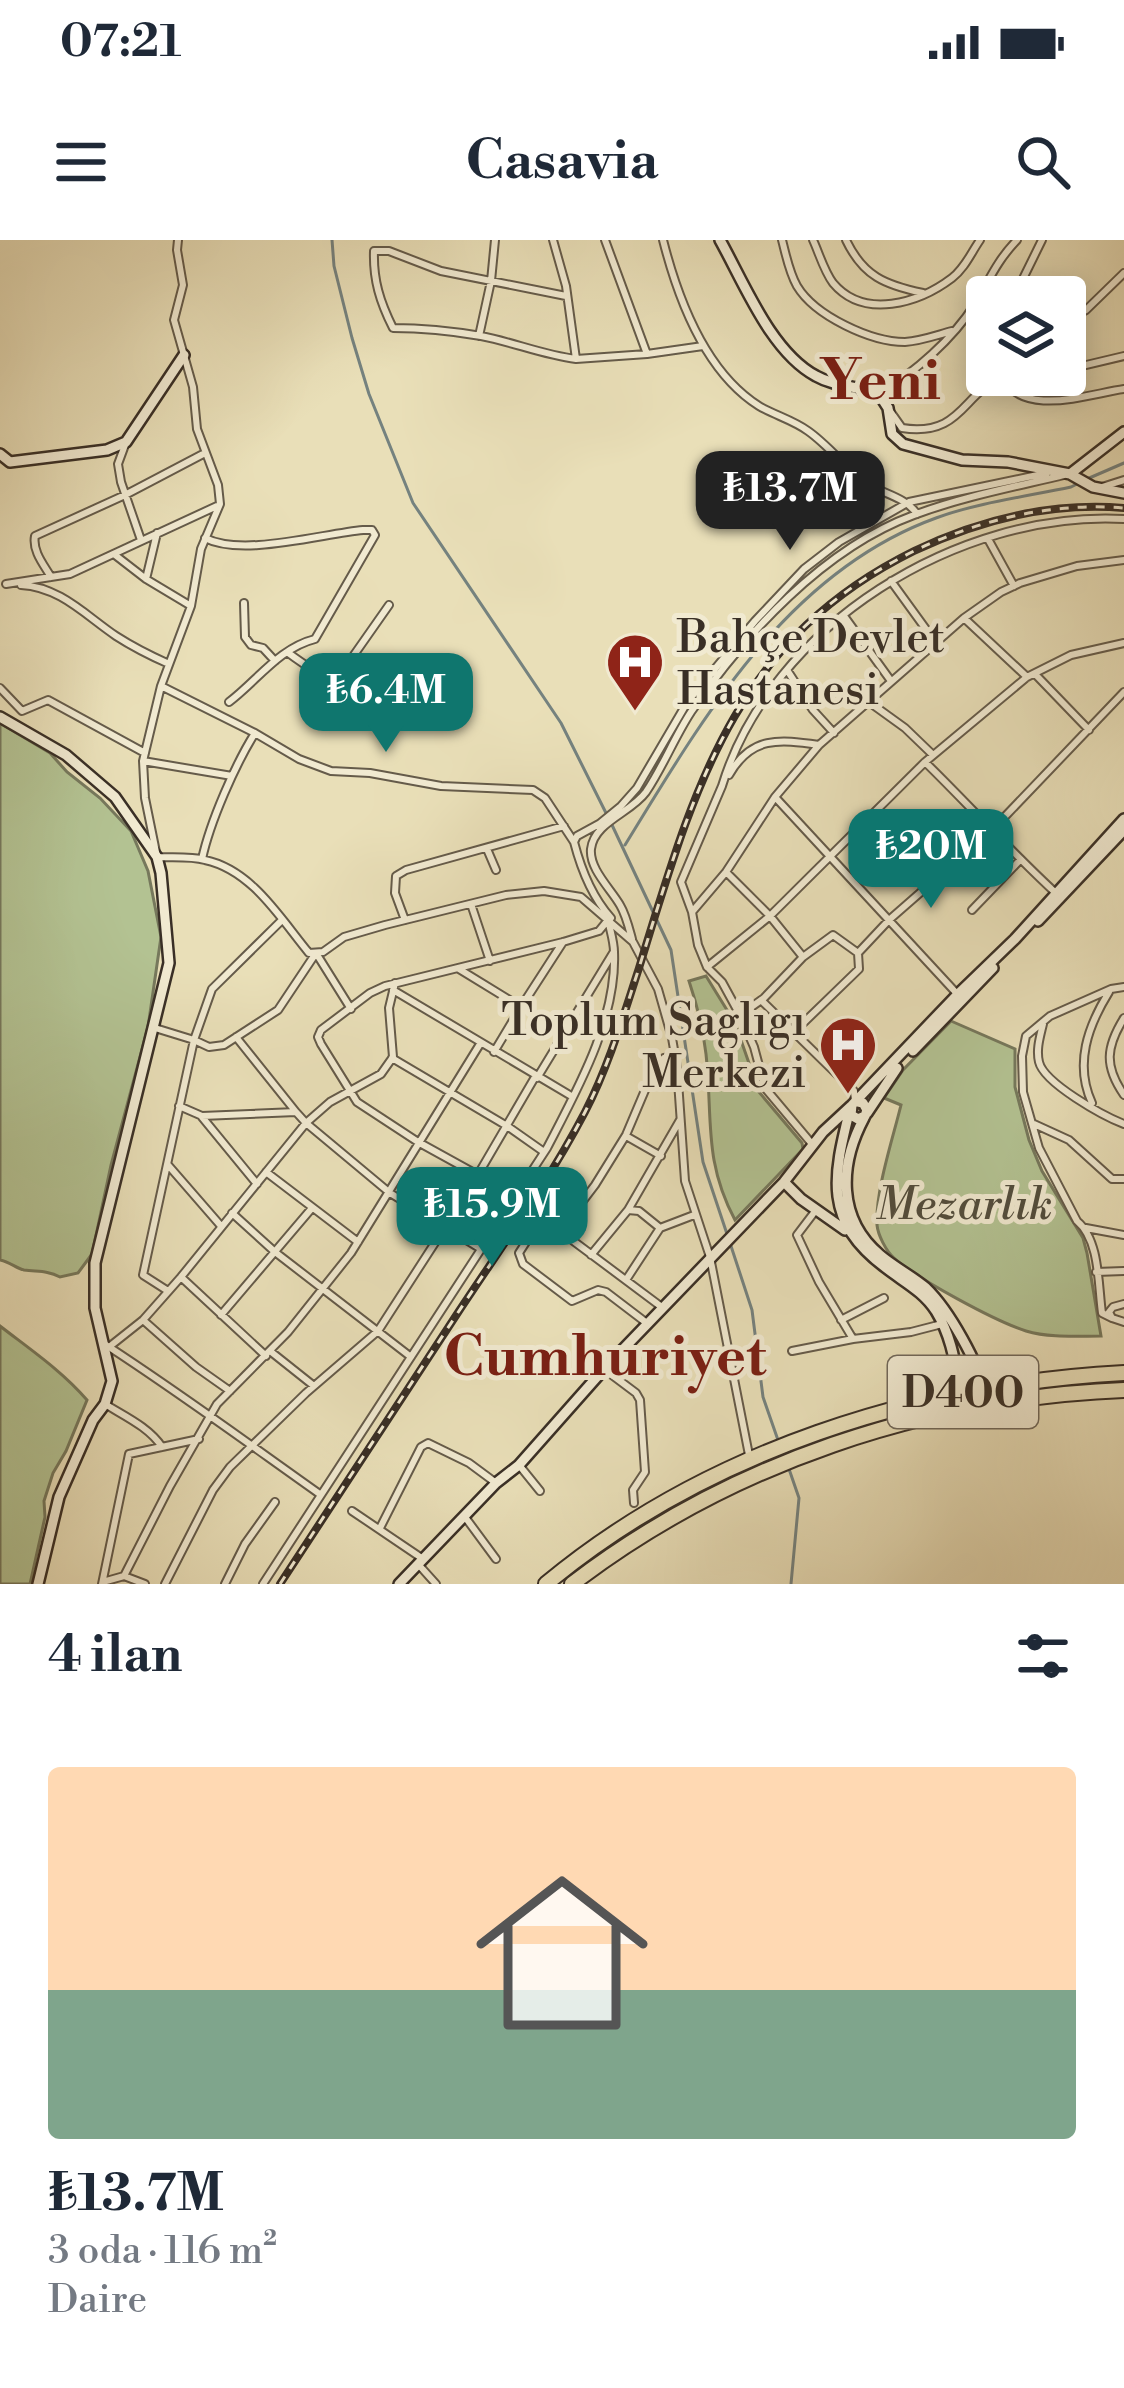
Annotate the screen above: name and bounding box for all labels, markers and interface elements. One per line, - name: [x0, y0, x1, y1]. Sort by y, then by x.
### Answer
- text: 07:21: [60, 14, 181, 71]
- text: Casavia: [466, 128, 658, 196]
- icon: menu: [48, 129, 114, 195]
- icon: search: [1010, 129, 1076, 195]
- map controls: [966, 276, 1086, 396]
- button: layers: [966, 276, 1086, 396]
- district label: Yeni: [819, 346, 941, 418]
- pin: ₺13.7M: [692, 451, 888, 553]
- text: ₺13.7M: [723, 465, 857, 514]
- place label: Bahçe Devlet Hastanesi: [676, 610, 945, 719]
- hospital icon: Bahçe Devlet Hastanesi: [604, 631, 666, 713]
- pin: ₺6.4M: [302, 653, 470, 755]
- text: ₺6.4M: [326, 667, 446, 716]
- pin: ₺20M: [860, 809, 1002, 911]
- text: ₺20M: [875, 823, 987, 872]
- place label: Toplum Saglıgı Merkezi: [501, 993, 806, 1102]
- hospital icon: Toplum Saglıgı Merkezi: [817, 1014, 879, 1096]
- pin: ₺15.9M: [394, 1167, 590, 1269]
- park label: Mezarlık: [875, 1177, 1053, 1234]
- text: ₺15.9M: [424, 1181, 560, 1230]
- district label: Cumhuriyet: [444, 1322, 767, 1394]
- road number: D400: [888, 1356, 1038, 1428]
- icon: filters: [1010, 1623, 1076, 1689]
- text: 4 ilan: [48, 1624, 182, 1688]
- icon: home: [454, 1845, 670, 2061]
- text: ₺13.7M: [48, 2163, 224, 2227]
- text: 3 oda · 116 m²: [48, 2227, 277, 2276]
- text: Daire: [48, 2276, 147, 2325]

